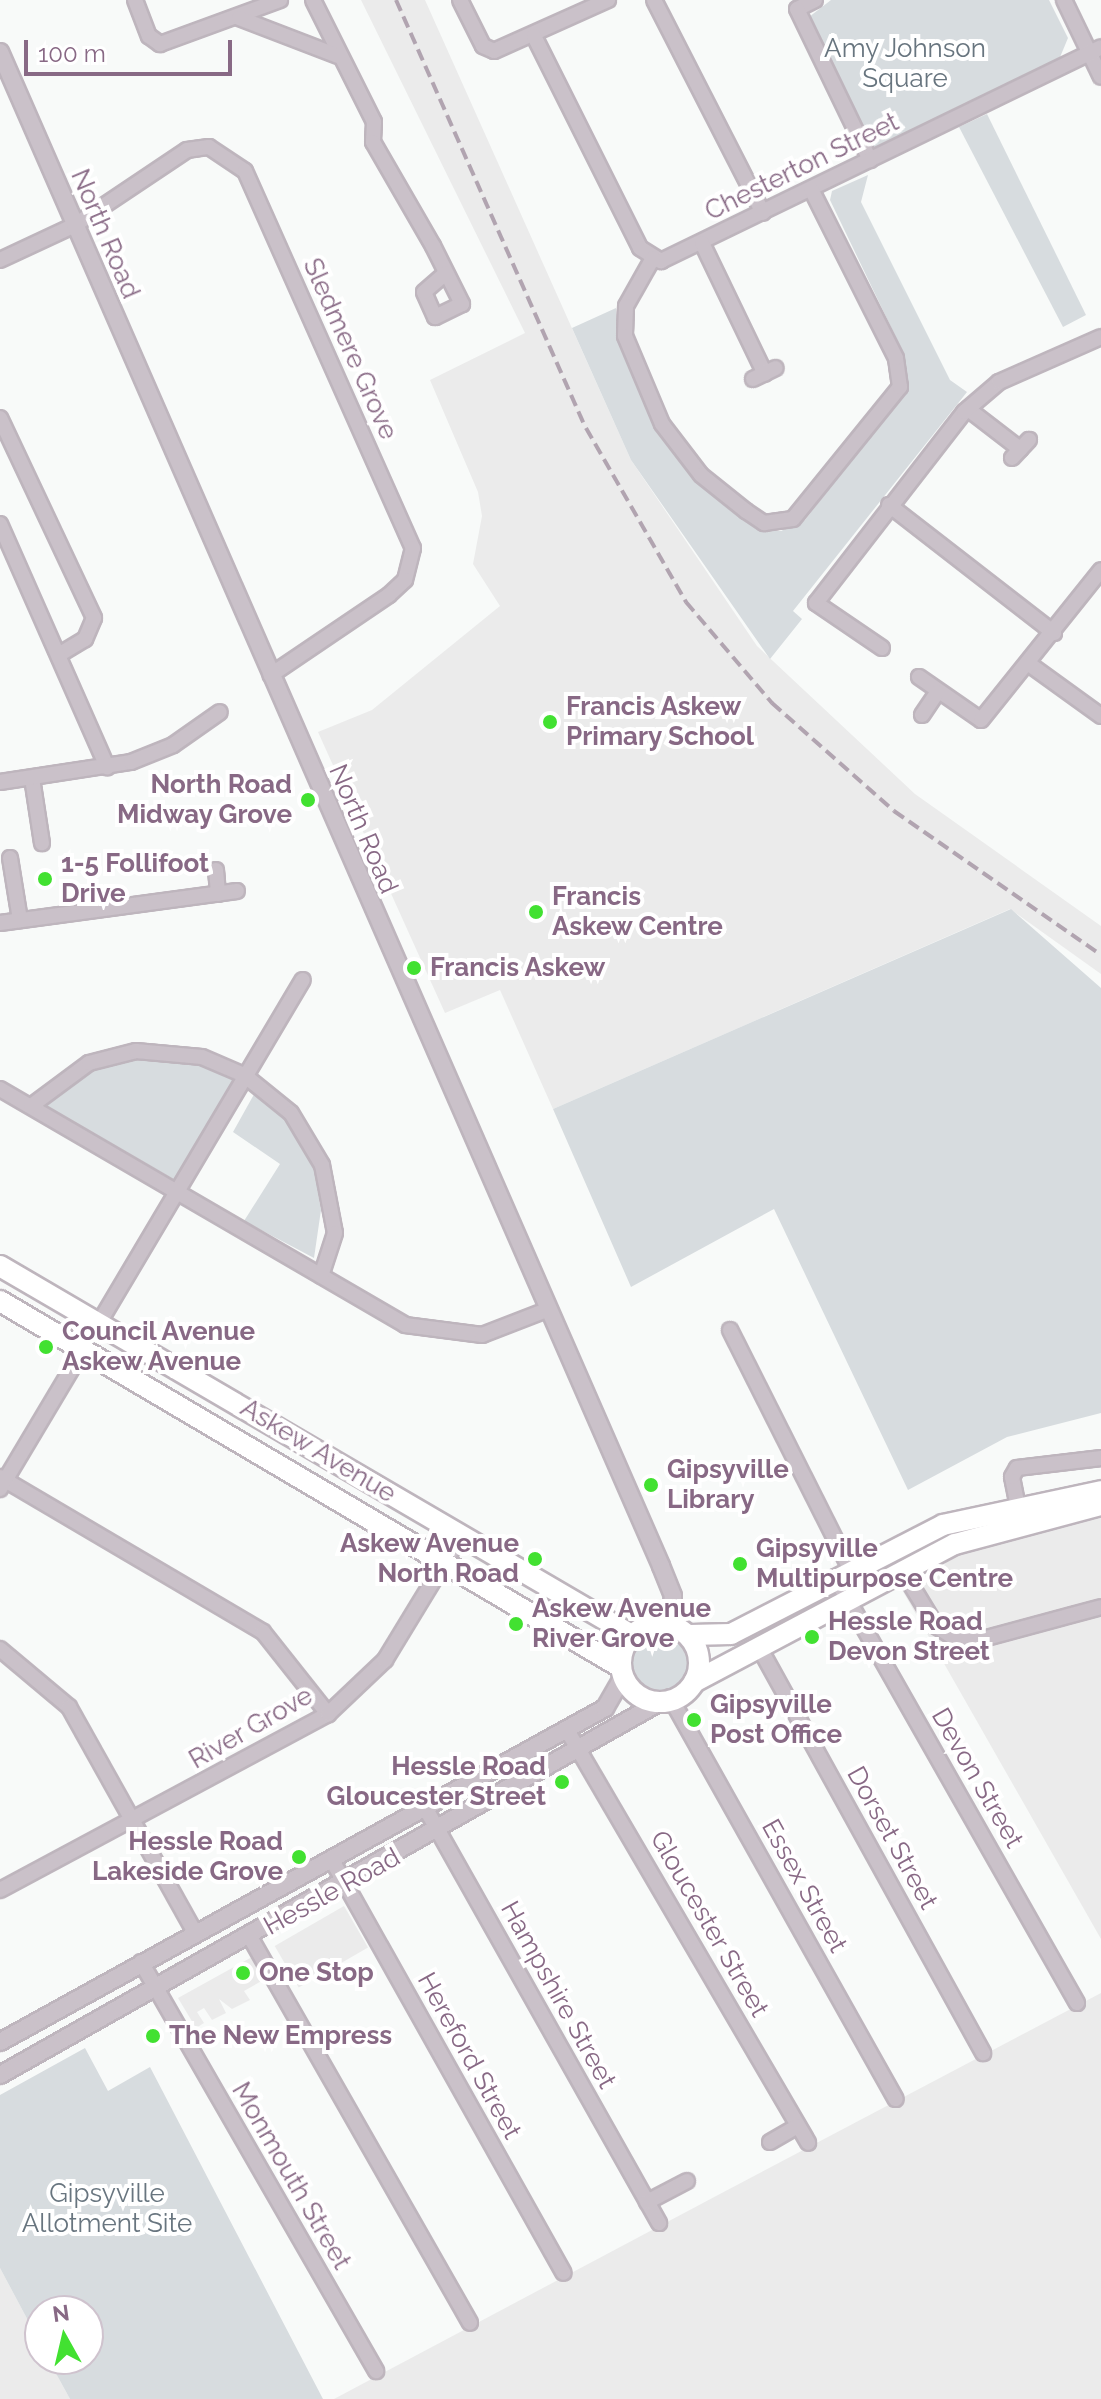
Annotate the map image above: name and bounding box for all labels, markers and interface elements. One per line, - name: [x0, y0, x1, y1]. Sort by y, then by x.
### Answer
- scale bar: [28, 24, 236, 74]
- park label: Amy Johnson Square: [823, 33, 987, 94]
- text: 100 m: [38, 39, 106, 68]
- street label: Chesterton Street: [700, 107, 904, 227]
- street label: North Road: [64, 165, 146, 303]
- street label: Sledmere Grove: [296, 254, 404, 444]
- place label: Francis Askew Primary School: [566, 691, 755, 752]
- marker: Francis Askew Primary School: [541, 713, 559, 731]
- street label: North Road: [322, 760, 404, 898]
- place label: North Road Midway Grove: [116, 769, 292, 830]
- marker: North Road Midway Grove: [299, 791, 317, 809]
- place label: 1-5 Follifoot Drive: [61, 848, 209, 910]
- marker: 1-5 Follifoot Drive: [36, 870, 54, 888]
- place label: Francis Askew Centre: [552, 881, 724, 942]
- marker: Francis Askew Centre: [527, 903, 545, 921]
- place label: Francis Askew: [430, 952, 606, 984]
- marker: Francis Askew: [405, 959, 423, 977]
- place label: Council Avenue Askew Avenue: [62, 1316, 256, 1378]
- marker: Council Avenue Askew Avenue: [37, 1338, 55, 1356]
- street label: Askew Avenue: [234, 1392, 402, 1510]
- place label: Gipsyville Library: [667, 1454, 789, 1516]
- marker: Gipsyville Library: [642, 1476, 660, 1494]
- place label: Askew Avenue North Road: [338, 1528, 519, 1590]
- place label: Gipsyville Multipurpose Centre: [756, 1533, 1013, 1594]
- marker: Askew Avenue North Road: [526, 1550, 544, 1568]
- marker: Gipsyville Multipurpose Centre: [731, 1555, 749, 1573]
- place label: Askew Avenue River Grove: [532, 1593, 713, 1654]
- place label: Hessle Road Devon Street: [828, 1606, 990, 1668]
- marker: Askew Avenue River Grove: [507, 1615, 525, 1633]
- marker: Hessle Road Devon Street: [803, 1628, 821, 1646]
- street label: River Grove: [183, 1680, 319, 1776]
- place label: Gipsyville Post Office: [710, 1689, 842, 1750]
- street label: Devon Street: [924, 1703, 1030, 1853]
- marker: Gipsyville Post Office: [685, 1711, 703, 1729]
- place label: Hessle Road Gloucester Street: [326, 1751, 546, 1812]
- street label: Dorset Street: [840, 1761, 944, 1915]
- marker: Hessle Road Gloucester Street: [553, 1773, 571, 1791]
- street label: Essex Street: [755, 1814, 853, 1958]
- street label: Gloucester Street: [643, 1825, 775, 2023]
- place label: Hessle Road Lakeside Grove: [92, 1826, 283, 1888]
- street label: Hessle Road: [259, 1842, 405, 1942]
- marker: Hessle Road Lakeside Grove: [290, 1848, 308, 1866]
- street label: Hampshire Street: [494, 1896, 622, 2094]
- place label: One Stop: [259, 1957, 374, 1989]
- marker: One Stop: [234, 1964, 252, 1982]
- street label: Hereford Street: [410, 1967, 528, 2145]
- place label: The New Empress: [169, 2020, 393, 2052]
- marker: The New Empress: [144, 2027, 162, 2045]
- street label: Monmouth Street: [225, 2077, 357, 2275]
- park label: Gipsyville Allotment Site: [22, 2178, 192, 2240]
- north arrow: [24, 2295, 104, 2375]
- text: N: [51, 2299, 71, 2327]

